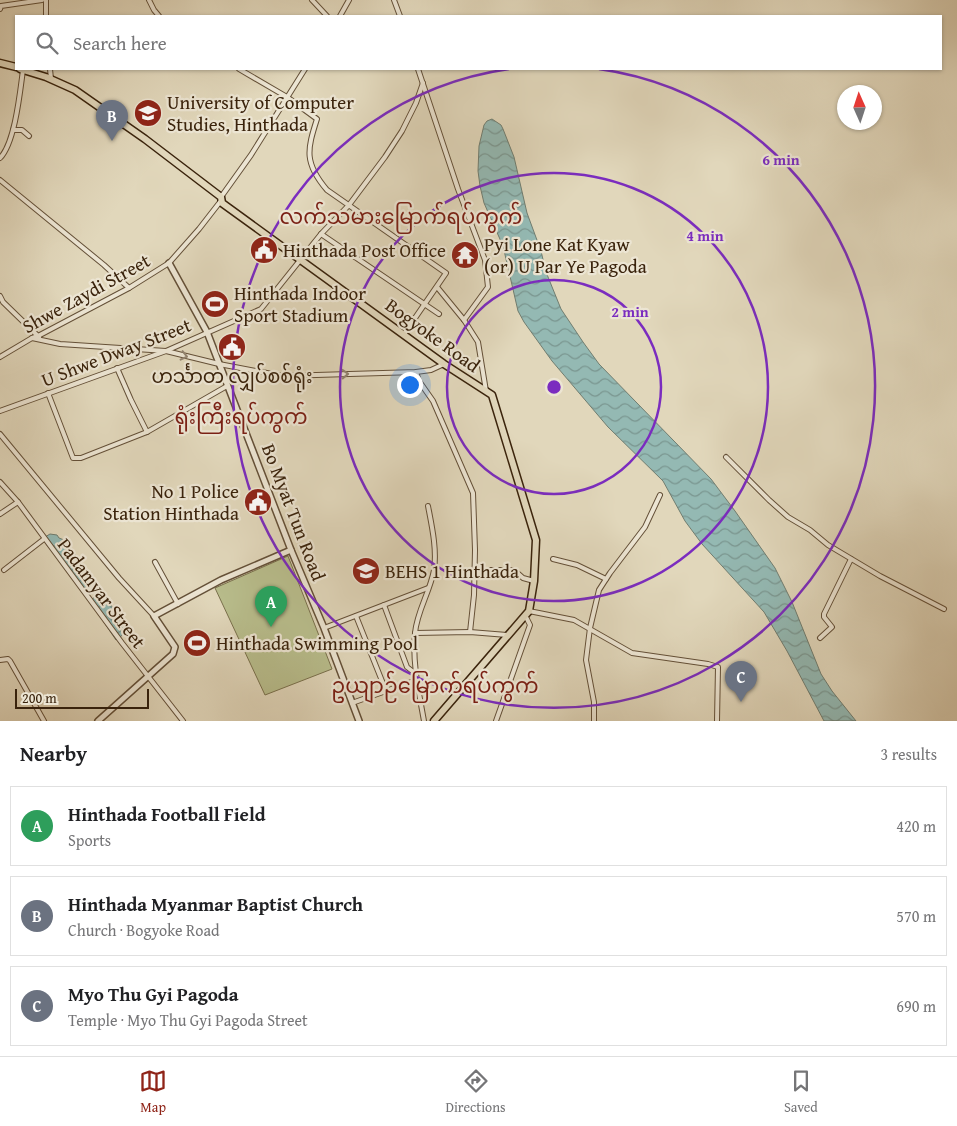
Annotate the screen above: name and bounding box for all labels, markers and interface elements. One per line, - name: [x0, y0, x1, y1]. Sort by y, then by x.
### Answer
- search box: [15, 15, 942, 70]
- icon: search: [33, 29, 61, 57]
- text: Search here: [73, 29, 167, 57]
- north arrow: [837, 85, 882, 130]
- place label: University of Computer Studies, Hinthada: [167, 88, 354, 138]
- school or university icon: University of Computer Studies, Hinthada: [133, 98, 163, 128]
- pin: B: [96, 100, 128, 141]
- text: 6 min: [762, 149, 800, 170]
- district label: လက်သမားမြောက်ရပ်ကွက်: [280, 201, 522, 234]
- text: 4 min: [686, 225, 724, 246]
- place label: Pyi Lone Kat Kyaw (or) U Par Ye Pagoda: [484, 230, 647, 280]
- public building icon: Hinthada Post Office: [249, 235, 279, 265]
- place label: Hinthada Post Office: [283, 236, 446, 264]
- temple icon: Pyi Lone Kat Kyaw (or) U Par Ye Pagoda: [450, 240, 480, 270]
- street label: Shwe Zaydi Street: [17, 246, 155, 340]
- place label: Hinthada Indoor Sport Stadium: [234, 279, 366, 329]
- sports icon: Hinthada Indoor Sport Stadium: [200, 289, 230, 319]
- street label: Bogyoke Road: [380, 291, 487, 379]
- text: 2 min: [611, 301, 649, 322]
- street label: U Shwe Dway Street: [37, 310, 195, 393]
- public building icon: ဟင်္သာတ လျှပ်စစ်ရုံး: [217, 332, 247, 362]
- one-way arrow: [180, 350, 189, 360]
- place label: ဟင်္သာတ လျှပ်စစ်ရုံး: [151, 362, 313, 393]
- one-way arrow: [342, 369, 349, 379]
- your location: [397, 372, 423, 398]
- centre of rings: [545, 378, 563, 396]
- district label: ရုံးကြီးရပ်ကွက်: [174, 401, 308, 434]
- street label: Bo Myat Tun Road: [255, 439, 333, 585]
- place label: No 1 Police Station Hinthada: [103, 477, 239, 527]
- public building icon: No 1 Police Station Hinthada: [243, 487, 273, 517]
- street label: Padamyar Street: [51, 532, 153, 654]
- school or university icon: BEHS 1 Hinthada: [351, 556, 381, 586]
- place label: BEHS 1 Hinthada: [385, 557, 519, 585]
- pin: A: [255, 586, 287, 627]
- sports icon: Hinthada Swimming Pool: [182, 628, 212, 658]
- place label: Hinthada Swimming Pool: [216, 629, 418, 657]
- pin: C: [725, 661, 757, 702]
- district label: ဥယျာဉ်မြောက်ရပ်ကွက်: [331, 670, 539, 704]
- scale bar: [15, 686, 149, 709]
- text: 200 m: [22, 688, 57, 708]
- text: Nearby: [20, 738, 87, 769]
- text: 3 results: [880, 742, 937, 766]
- text: Hinthada Football Field: [68, 800, 266, 828]
- text: A: [32, 814, 42, 838]
- text: 420 m: [896, 814, 936, 838]
- text: Sports: [68, 828, 111, 852]
- text: Hinthada Myanmar Baptist Church: [68, 890, 363, 918]
- text: B: [32, 904, 42, 928]
- text: 570 m: [896, 904, 936, 928]
- text: Church · Bogyoke Road: [68, 918, 220, 942]
- text: Myo Thu Gyi Pagoda: [68, 980, 238, 1008]
- text: C: [32, 994, 42, 1018]
- text: 690 m: [896, 994, 936, 1018]
- text: Temple · Myo Thu Gyi Pagoda Street: [68, 1008, 308, 1032]
- tab: Map: [139, 1067, 167, 1117]
- tab: Directions: [445, 1067, 506, 1117]
- tab: Saved: [784, 1067, 818, 1117]

